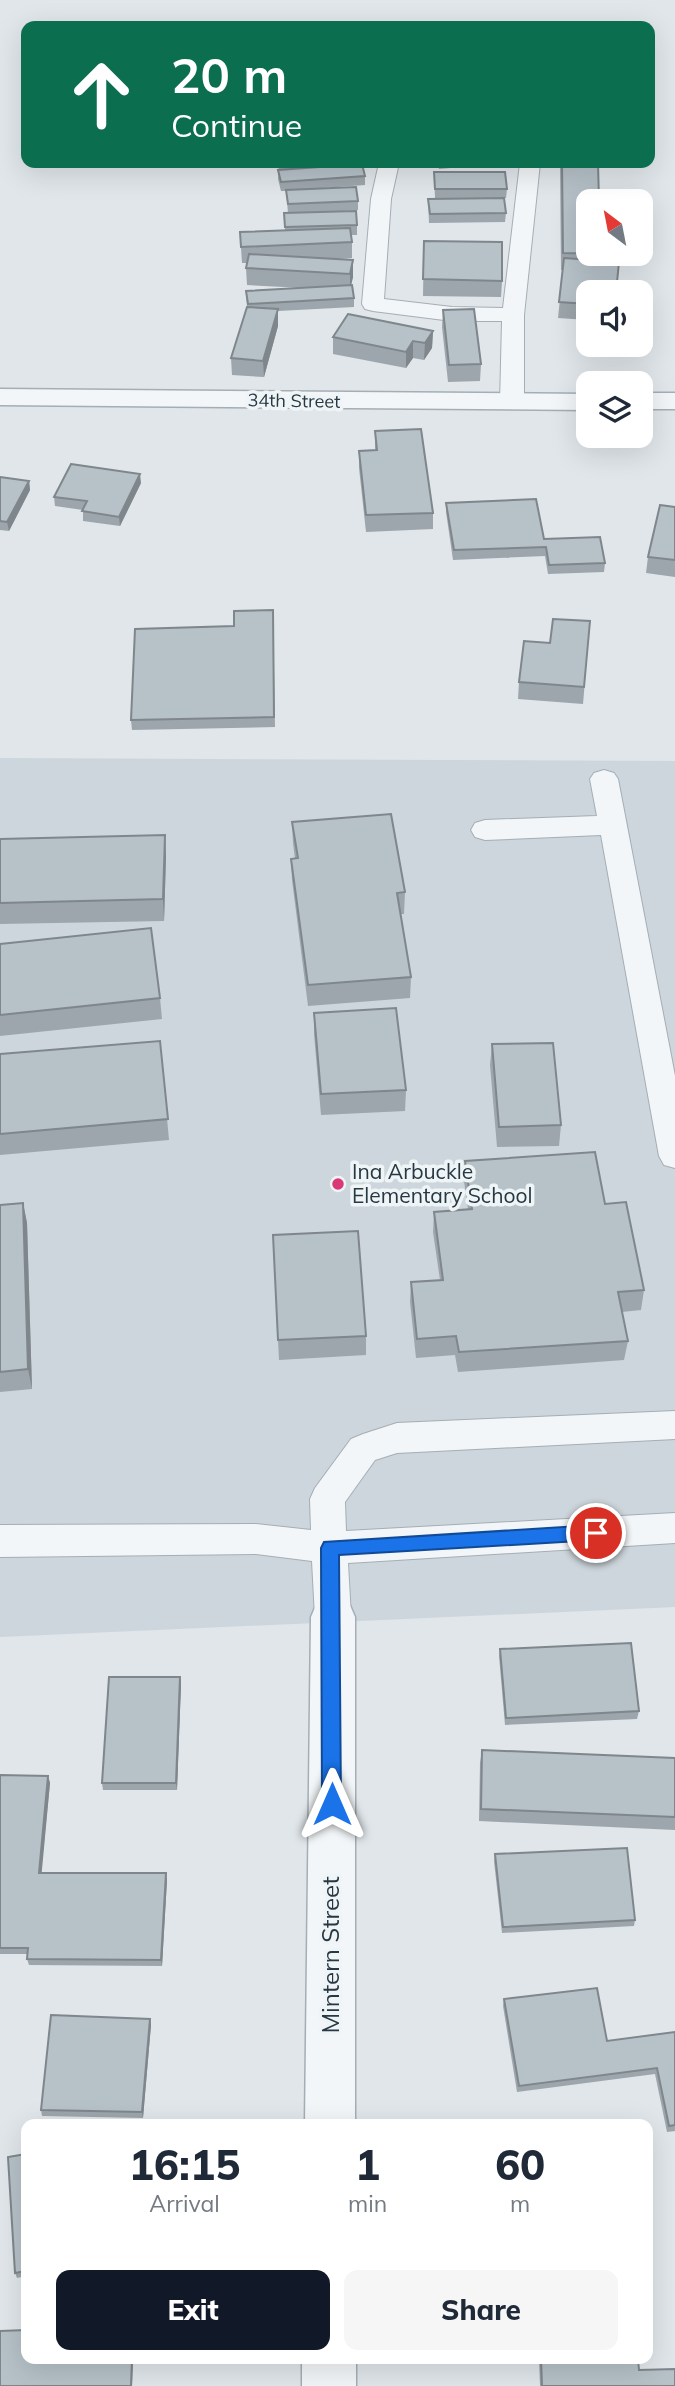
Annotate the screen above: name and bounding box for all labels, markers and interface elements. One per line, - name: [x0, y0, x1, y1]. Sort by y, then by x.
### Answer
- text: 20 m: [171, 44, 287, 105]
- icon: ahead: [56, 49, 147, 140]
- text: Continue: [171, 105, 302, 145]
- north arrow: [576, 189, 653, 266]
- map controls: [576, 189, 653, 448]
- button: sound: [576, 280, 653, 357]
- button: layers: [576, 371, 653, 448]
- street label: 34th Street: [247, 388, 341, 413]
- place label: Ina Arbuckle Elementary School: [352, 1158, 533, 1208]
- marker: Ina Arbuckle Elementary School: [330, 1176, 346, 1192]
- pin: [566, 1503, 626, 1563]
- icon: arrive: [577, 1514, 615, 1552]
- position arrow: [295, 1767, 369, 1841]
- street label: Mintern Street: [315, 1876, 345, 2034]
- text: 16:15: [129, 2138, 240, 2191]
- text: 1: [355, 2138, 380, 2191]
- text: 60: [495, 2138, 545, 2191]
- text: Arrival: [149, 2189, 220, 2218]
- text: min: [348, 2189, 387, 2218]
- text: m: [510, 2189, 530, 2218]
- button: Exit: [56, 2270, 330, 2350]
- button: Share: [344, 2270, 618, 2350]

